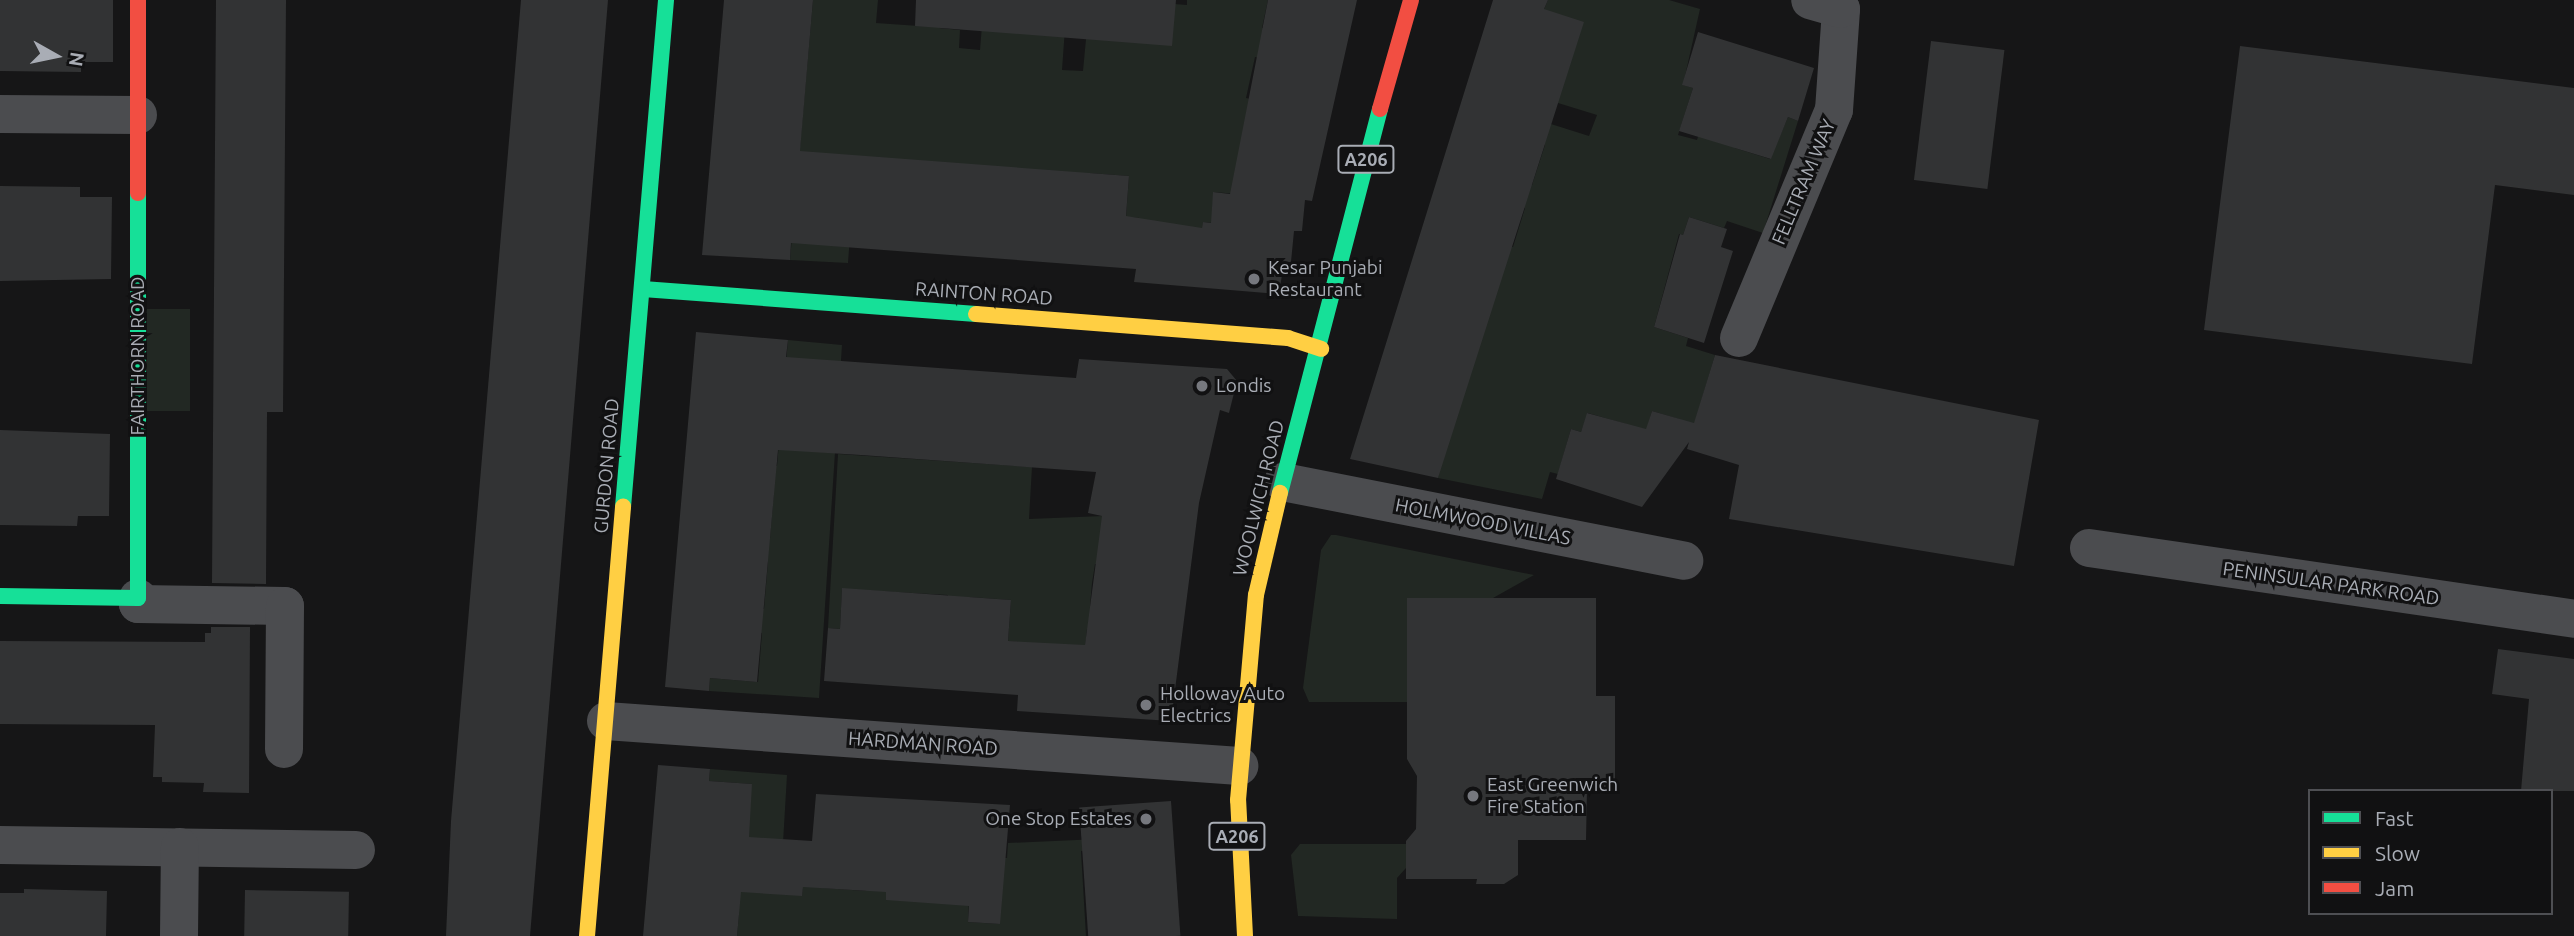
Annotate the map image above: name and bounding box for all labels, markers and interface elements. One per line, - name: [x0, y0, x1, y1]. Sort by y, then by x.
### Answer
- north arrow: [21, 21, 91, 91]
- text: N: [65, 51, 89, 68]
- street label: FELLTRAM WAY: [1767, 116, 1841, 248]
- road number: A206: [1336, 144, 1396, 174]
- place label: Kesar Punjabi Restaurant: [1268, 257, 1383, 301]
- marker: Kesar Punjabi Restaurant: [1246, 271, 1262, 287]
- street label: FAIRTHORN ROAD: [127, 277, 149, 435]
- street label: RAINTON ROAD: [914, 278, 1054, 310]
- place label: Londis: [1216, 375, 1272, 397]
- marker: Londis: [1194, 378, 1210, 394]
- street label: GURDON ROAD: [590, 397, 624, 535]
- street label: WOOLWICH ROAD: [1229, 418, 1289, 578]
- street label: HOLMWOOD VILLAS: [1393, 494, 1573, 550]
- street label: PENINSULAR PARK ROAD: [2221, 558, 2441, 610]
- place label: Holloway Auto Electrics: [1160, 683, 1285, 727]
- marker: Holloway Auto Electrics: [1138, 697, 1154, 713]
- street label: HARDMAN ROAD: [847, 727, 999, 761]
- place label: East Greenwich Fire Station: [1487, 774, 1618, 818]
- marker: East Greenwich Fire Station: [1465, 788, 1481, 804]
- legend: [2308, 789, 2553, 915]
- text: Fast: [2375, 806, 2413, 830]
- place label: One Stop Estates: [985, 808, 1132, 830]
- marker: One Stop Estates: [1138, 811, 1154, 827]
- road number: A206: [1207, 822, 1267, 850]
- text: Slow: [2375, 841, 2420, 865]
- text: Jam: [2375, 876, 2414, 900]

